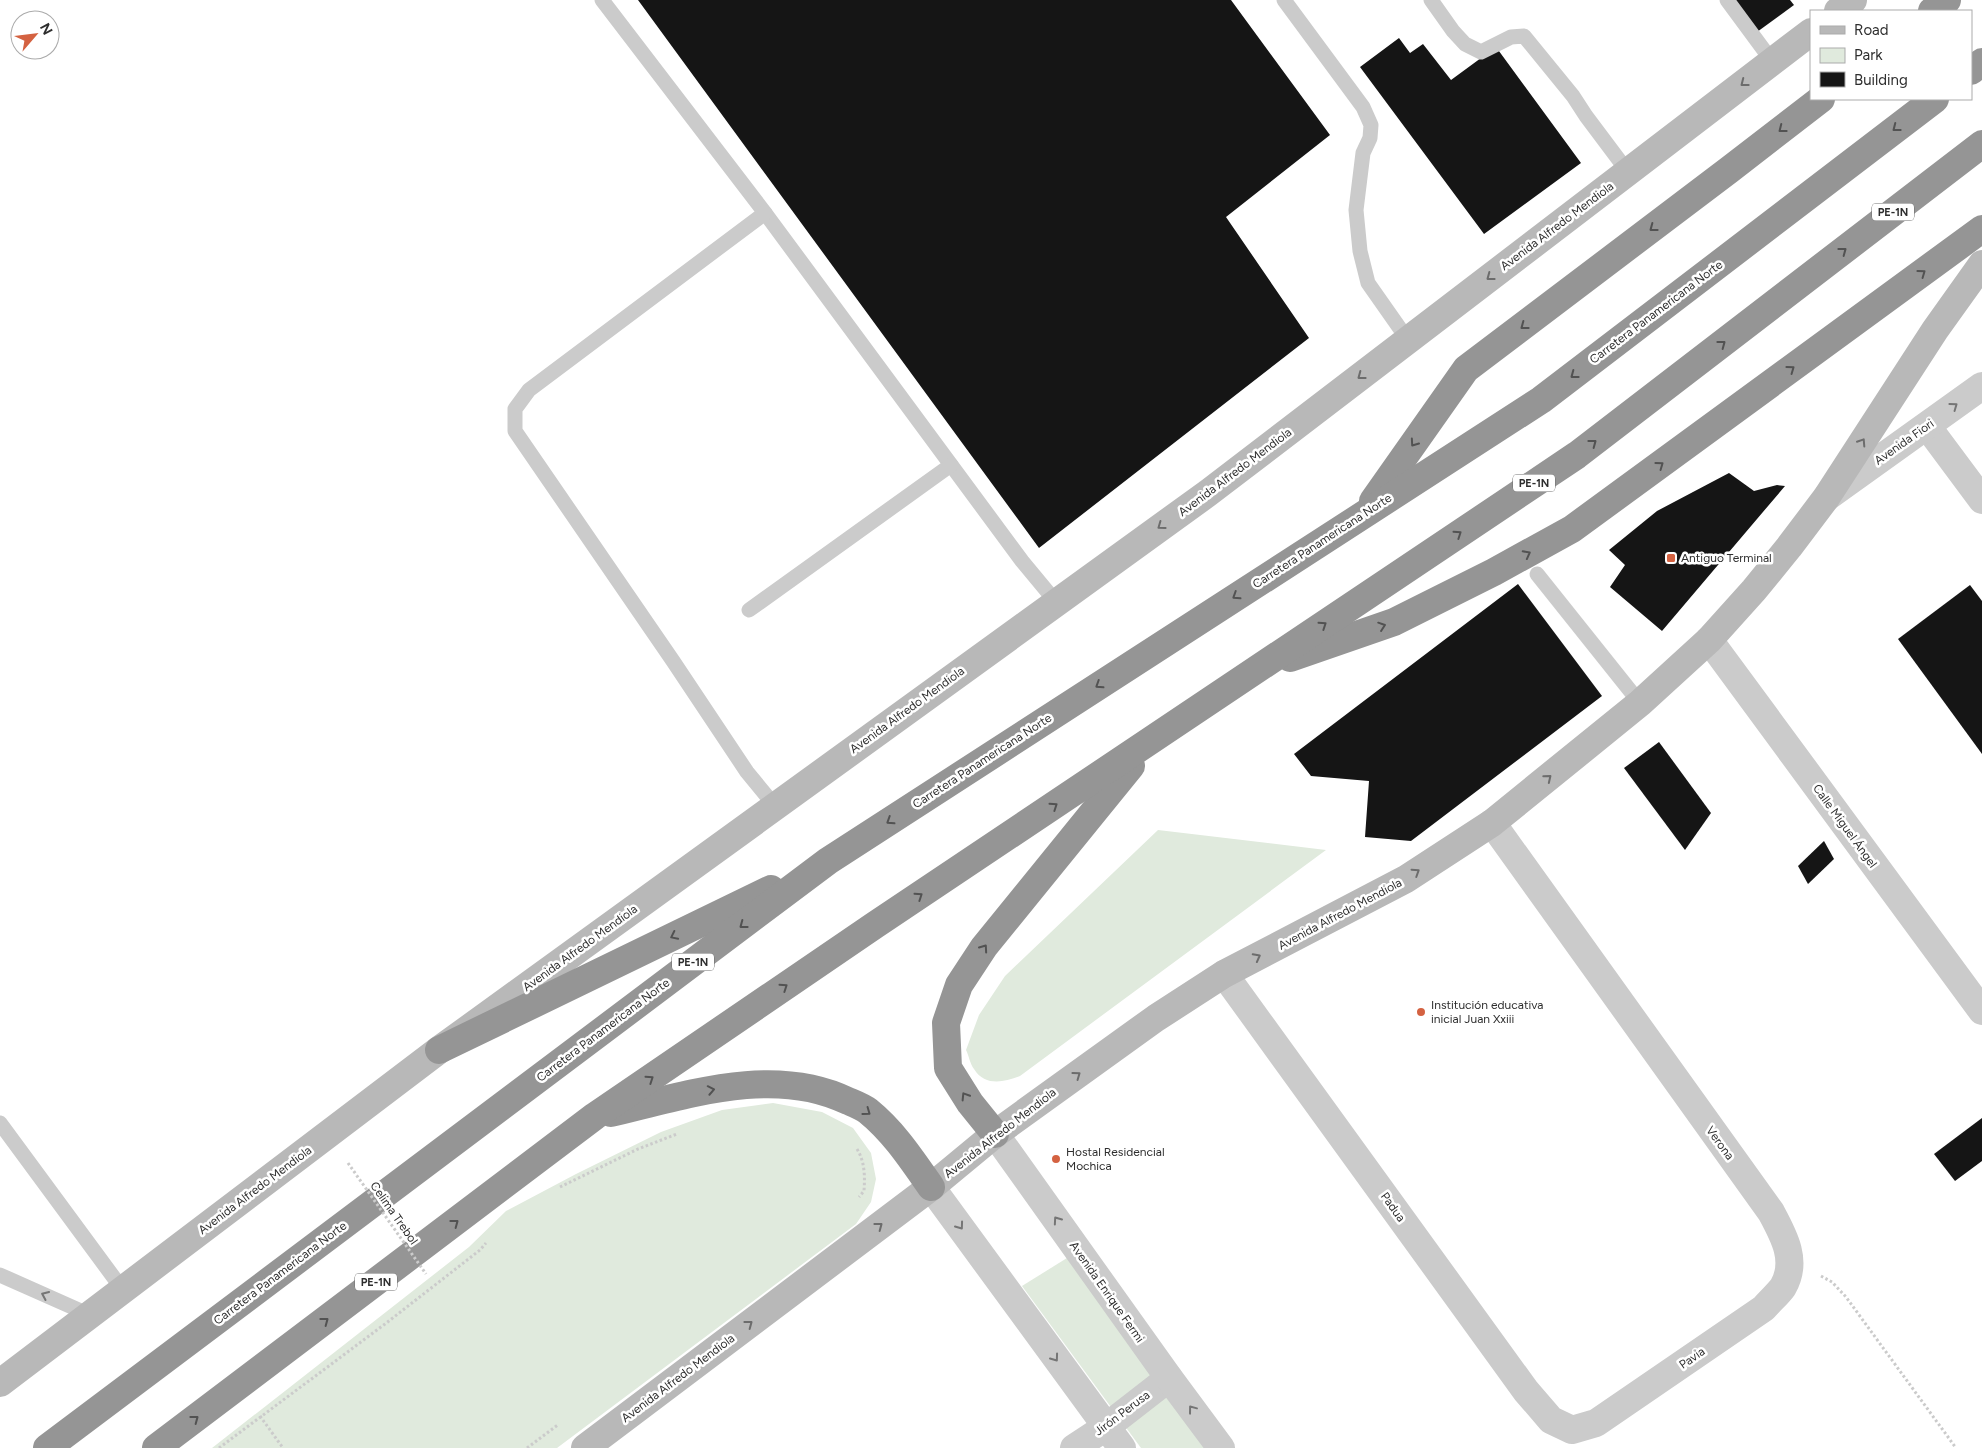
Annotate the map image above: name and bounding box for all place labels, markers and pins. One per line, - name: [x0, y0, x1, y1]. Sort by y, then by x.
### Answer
- place label: Antiguo Terminal: [1681, 551, 1772, 565]
- marker: Antiguo Terminal: [1665, 552, 1677, 564]
- place label: Institución educativa inicial Juan Xxiii: [1431, 998, 1543, 1026]
- marker: Institución educativa inicial Juan Xxiii: [1415, 1006, 1427, 1018]
- place label: Hostal Residencial Mochica: [1066, 1145, 1165, 1173]
- marker: Hostal Residencial Mochica: [1050, 1153, 1062, 1165]

